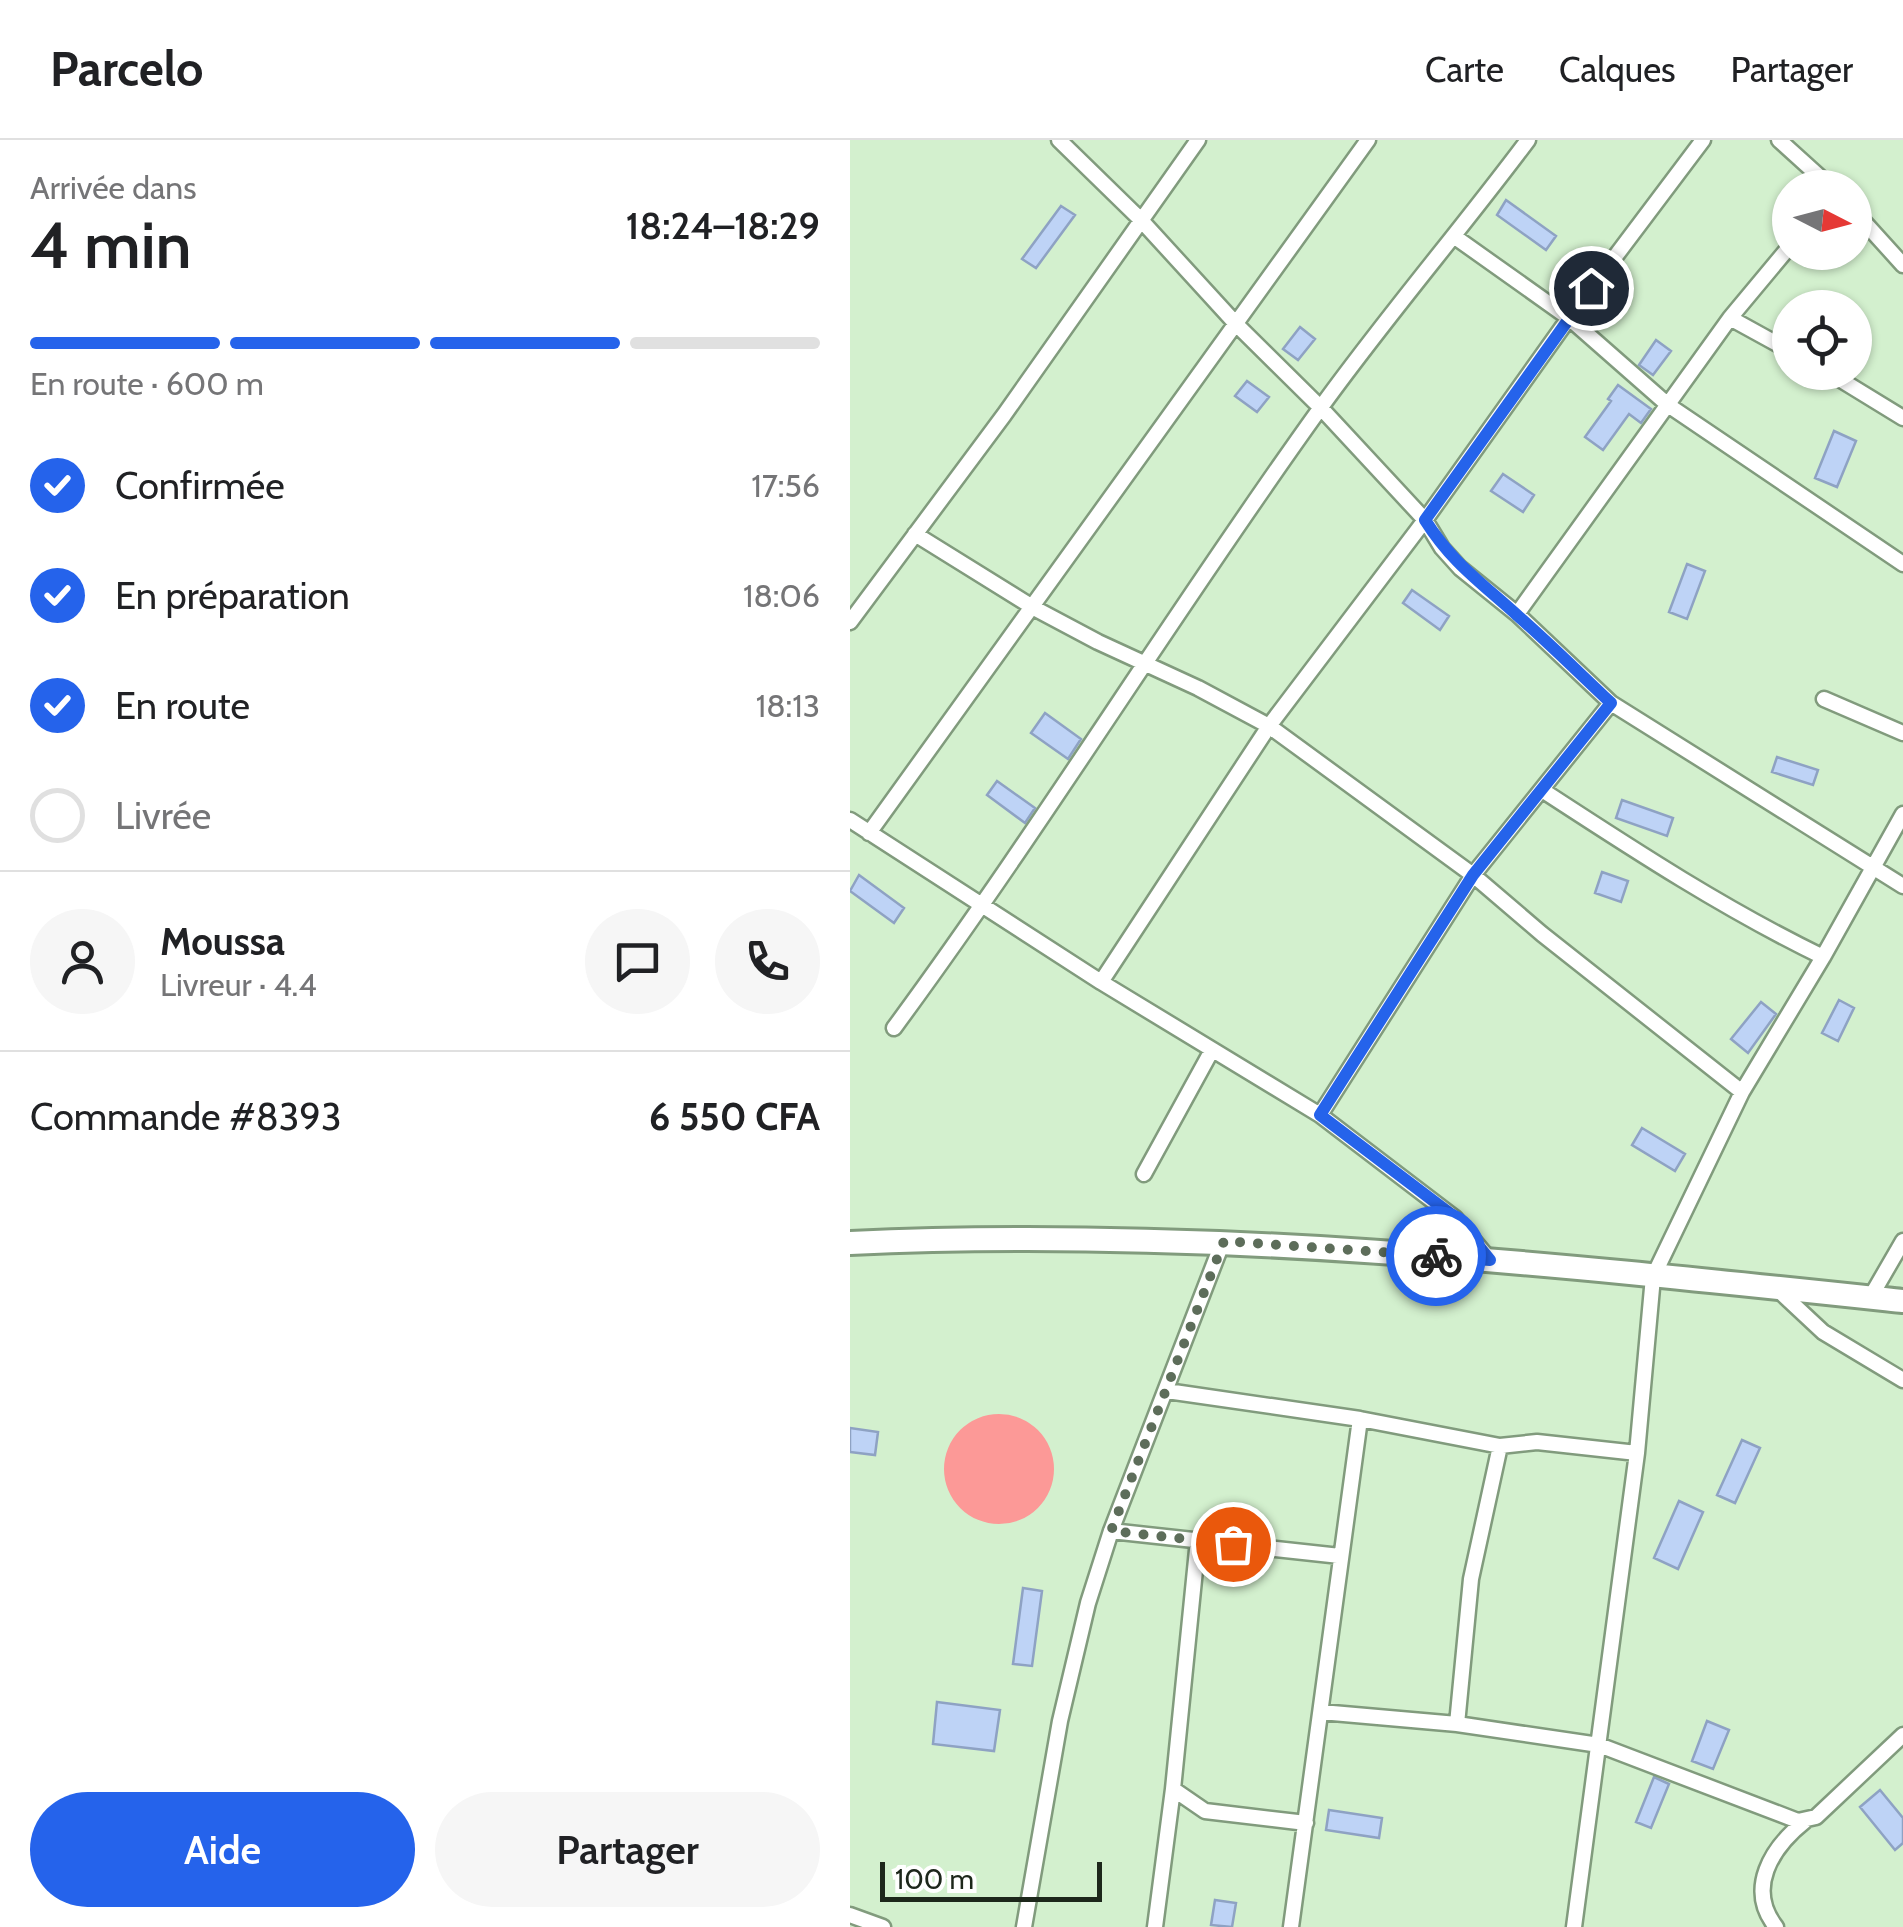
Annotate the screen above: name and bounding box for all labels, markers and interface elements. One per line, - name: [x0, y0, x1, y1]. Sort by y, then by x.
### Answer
- text: Parcelo: [50, 40, 203, 98]
- text: Carte: [1425, 48, 1504, 91]
- text: Calques: [1559, 48, 1676, 91]
- text: Partager: [1731, 48, 1853, 91]
- text: Arrivée dans: [30, 168, 196, 207]
- north arrow: [1772, 170, 1872, 270]
- map controls: [1772, 170, 1872, 390]
- text: 18:24–18:29: [626, 202, 820, 249]
- text: 4 min: [30, 205, 192, 284]
- pin: [1549, 246, 1634, 331]
- icon: home: [1564, 261, 1619, 316]
- button: locate: [1772, 290, 1872, 390]
- text: En route · 600 m: [30, 364, 264, 403]
- icon: check: [30, 458, 85, 513]
- text: Confirmée: [115, 462, 285, 509]
- text: 17:56: [751, 466, 820, 505]
- icon: check: [30, 568, 85, 623]
- text: En préparation: [115, 572, 350, 619]
- text: 18:06: [743, 576, 820, 615]
- icon: check: [30, 678, 85, 733]
- text: En route: [115, 682, 250, 729]
- text: 18:13: [756, 686, 820, 725]
- text: Livrée: [115, 792, 211, 839]
- button: person: [30, 909, 135, 1014]
- button: chat: [585, 909, 690, 1014]
- button: phone: [715, 909, 820, 1014]
- text: Moussa: [160, 918, 285, 965]
- text: Livreur · 4.4: [160, 965, 317, 1004]
- text: Commande #8393: [30, 1093, 342, 1140]
- text: 6 550 CFA: [649, 1093, 820, 1140]
- courier: [1386, 1206, 1486, 1306]
- icon: bike: [1409, 1229, 1464, 1284]
- pin: [1191, 1502, 1276, 1587]
- icon: bag: [1206, 1517, 1261, 1572]
- button: Aide: [30, 1792, 415, 1907]
- button: Partager: [435, 1792, 820, 1907]
- scale bar: [880, 1857, 1102, 1902]
- text: 100 m: [895, 1862, 974, 1896]

